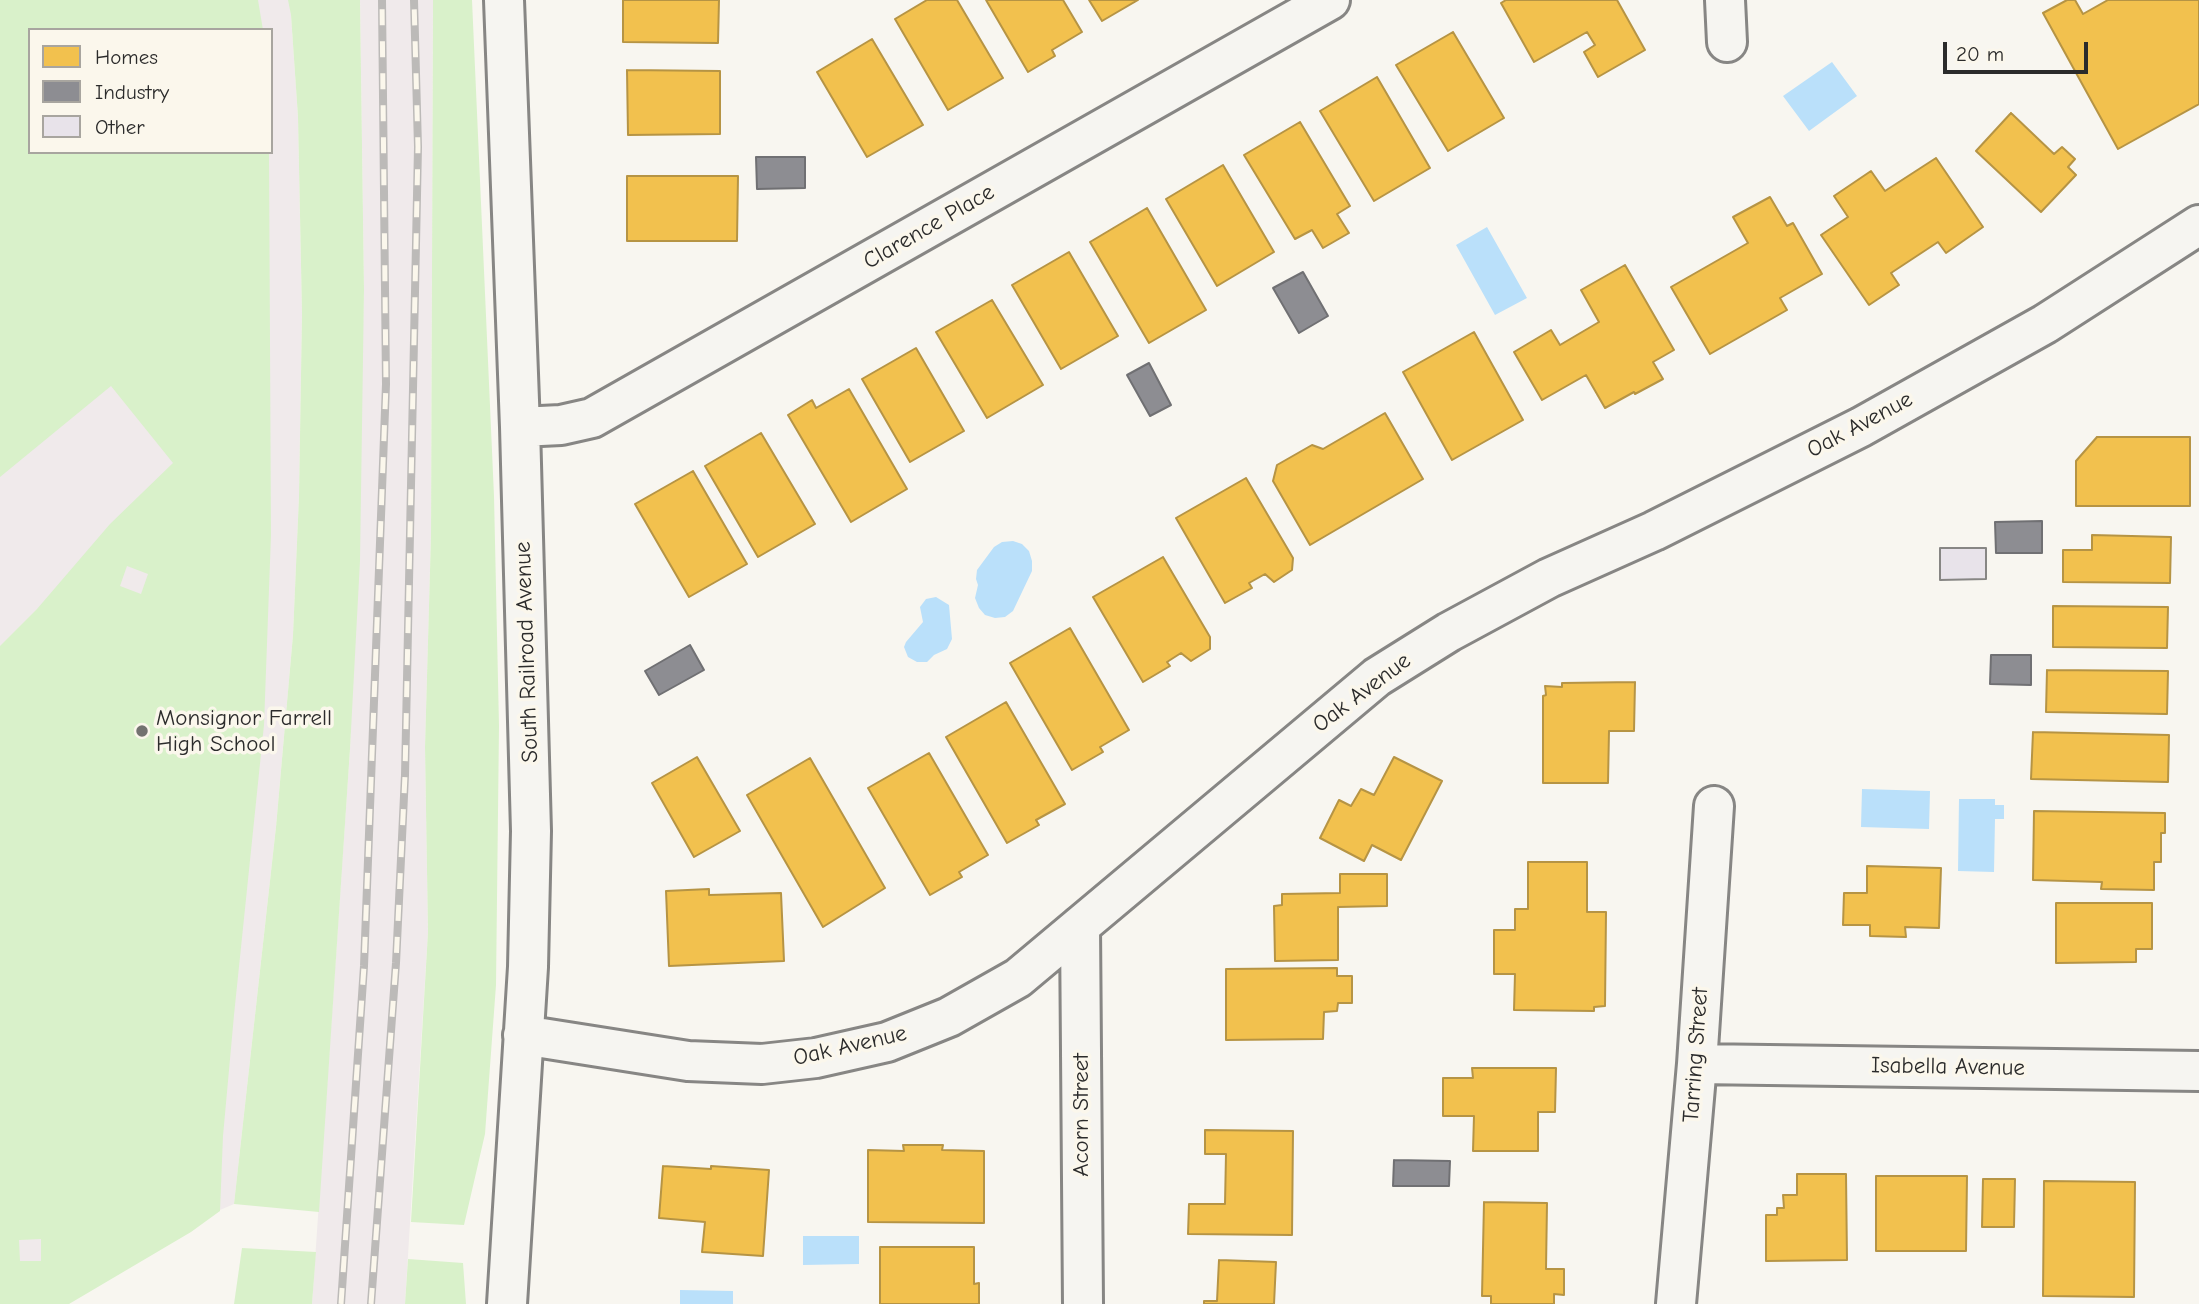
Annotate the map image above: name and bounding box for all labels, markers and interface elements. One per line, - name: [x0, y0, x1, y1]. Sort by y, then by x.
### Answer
- legend: [28, 28, 273, 154]
- scale bar: [1947, 28, 2092, 72]
- text: 20 m: [1956, 42, 2004, 66]
- text: Homes: [95, 45, 158, 69]
- text: Industry: [95, 80, 169, 104]
- text: Other: [95, 115, 145, 139]
- street label: Clarence Place: [859, 178, 999, 276]
- street label: Oak Avenue: [1803, 386, 1917, 464]
- street label: South Railroad Avenue: [509, 541, 545, 763]
- street label: Oak Avenue: [1308, 647, 1416, 739]
- place label: Monsignor Farrell High School: [156, 704, 332, 758]
- marker: Monsignor Farrell High School: [134, 723, 150, 739]
- street label: Tarring Street: [1678, 987, 1714, 1123]
- street label: Oak Avenue: [791, 1020, 909, 1072]
- street label: Isabella Avenue: [1871, 1052, 2025, 1082]
- street label: Acorn Street: [1067, 1053, 1095, 1177]

